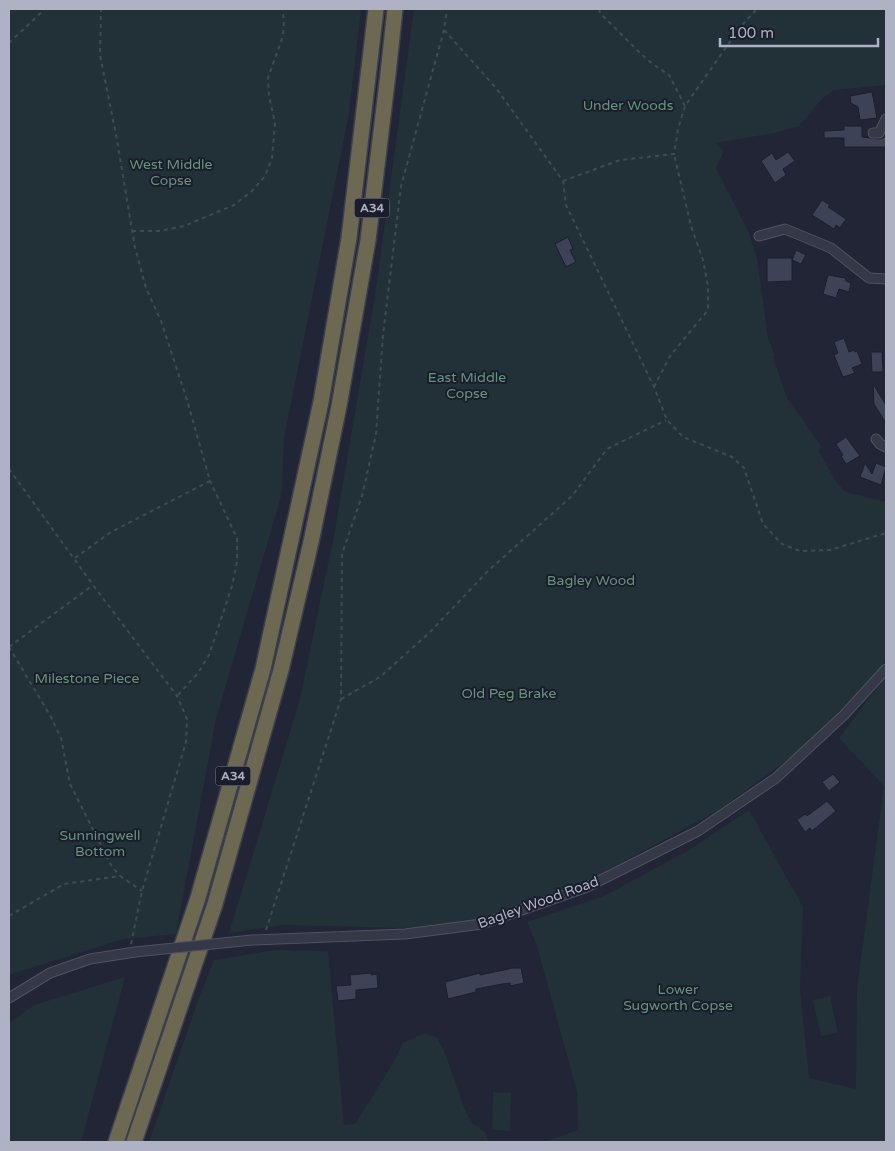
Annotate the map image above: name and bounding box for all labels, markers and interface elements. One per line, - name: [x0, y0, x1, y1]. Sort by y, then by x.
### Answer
- scale bar: [720, 15, 878, 47]
- text: 100 m: [728, 24, 774, 42]
- park label: Under Woods: [583, 97, 674, 114]
- park label: West Middle Copse: [129, 156, 213, 189]
- road number: A34: [354, 198, 390, 218]
- park label: East Middle Copse: [428, 369, 506, 402]
- park label: Bagley Wood: [547, 572, 635, 589]
- park label: Milestone Piece: [35, 670, 139, 687]
- park label: Old Peg Brake: [461, 685, 557, 702]
- road number: A34: [216, 766, 250, 786]
- park label: Sunningwell Bottom: [60, 827, 140, 860]
- street label: Bagley Wood Road: [476, 873, 601, 932]
- park label: Lower Sugworth Copse: [623, 981, 733, 1014]

